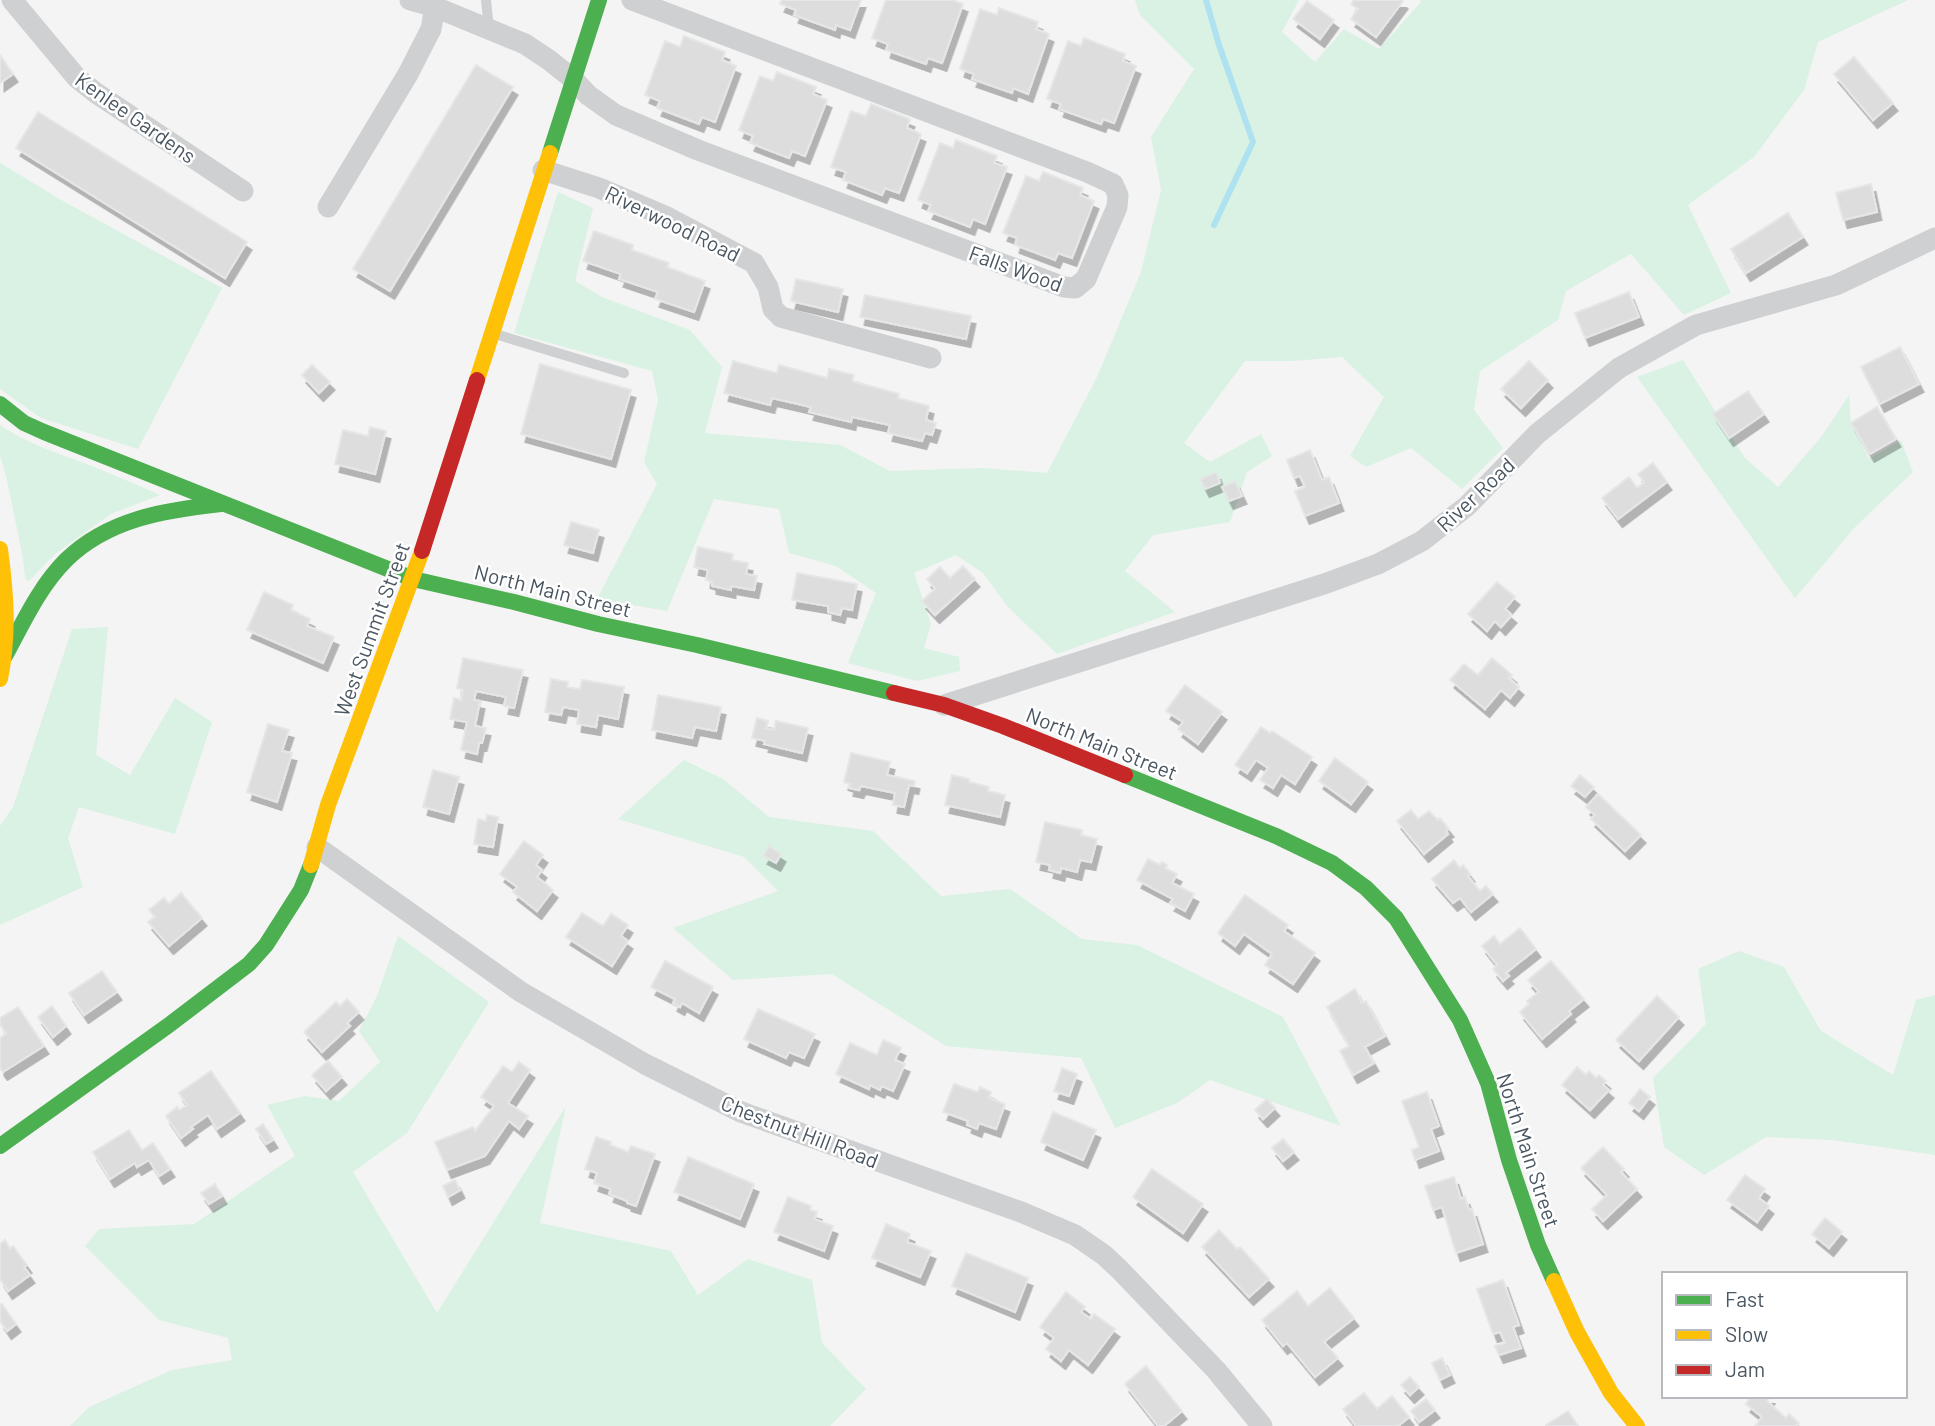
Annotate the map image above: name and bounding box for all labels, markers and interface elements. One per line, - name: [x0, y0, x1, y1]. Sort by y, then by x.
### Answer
- street label: Kenlee Gardens: [71, 66, 201, 168]
- street label: Riverwood Road: [601, 180, 745, 266]
- street label: Falls Wood: [966, 240, 1066, 296]
- street label: River Road: [1431, 452, 1519, 536]
- street label: West Summit Street: [328, 539, 414, 719]
- street label: North Main Street: [472, 558, 634, 622]
- street label: North Main Street: [1023, 701, 1181, 785]
- street label: North Main Street: [1492, 1070, 1566, 1230]
- street label: Chestnut Hill Road: [718, 1090, 882, 1172]
- legend: [1662, 1272, 1907, 1398]
- text: Fast: [1725, 1286, 1765, 1311]
- text: Slow: [1725, 1321, 1768, 1346]
- text: Jam: [1725, 1356, 1765, 1381]

